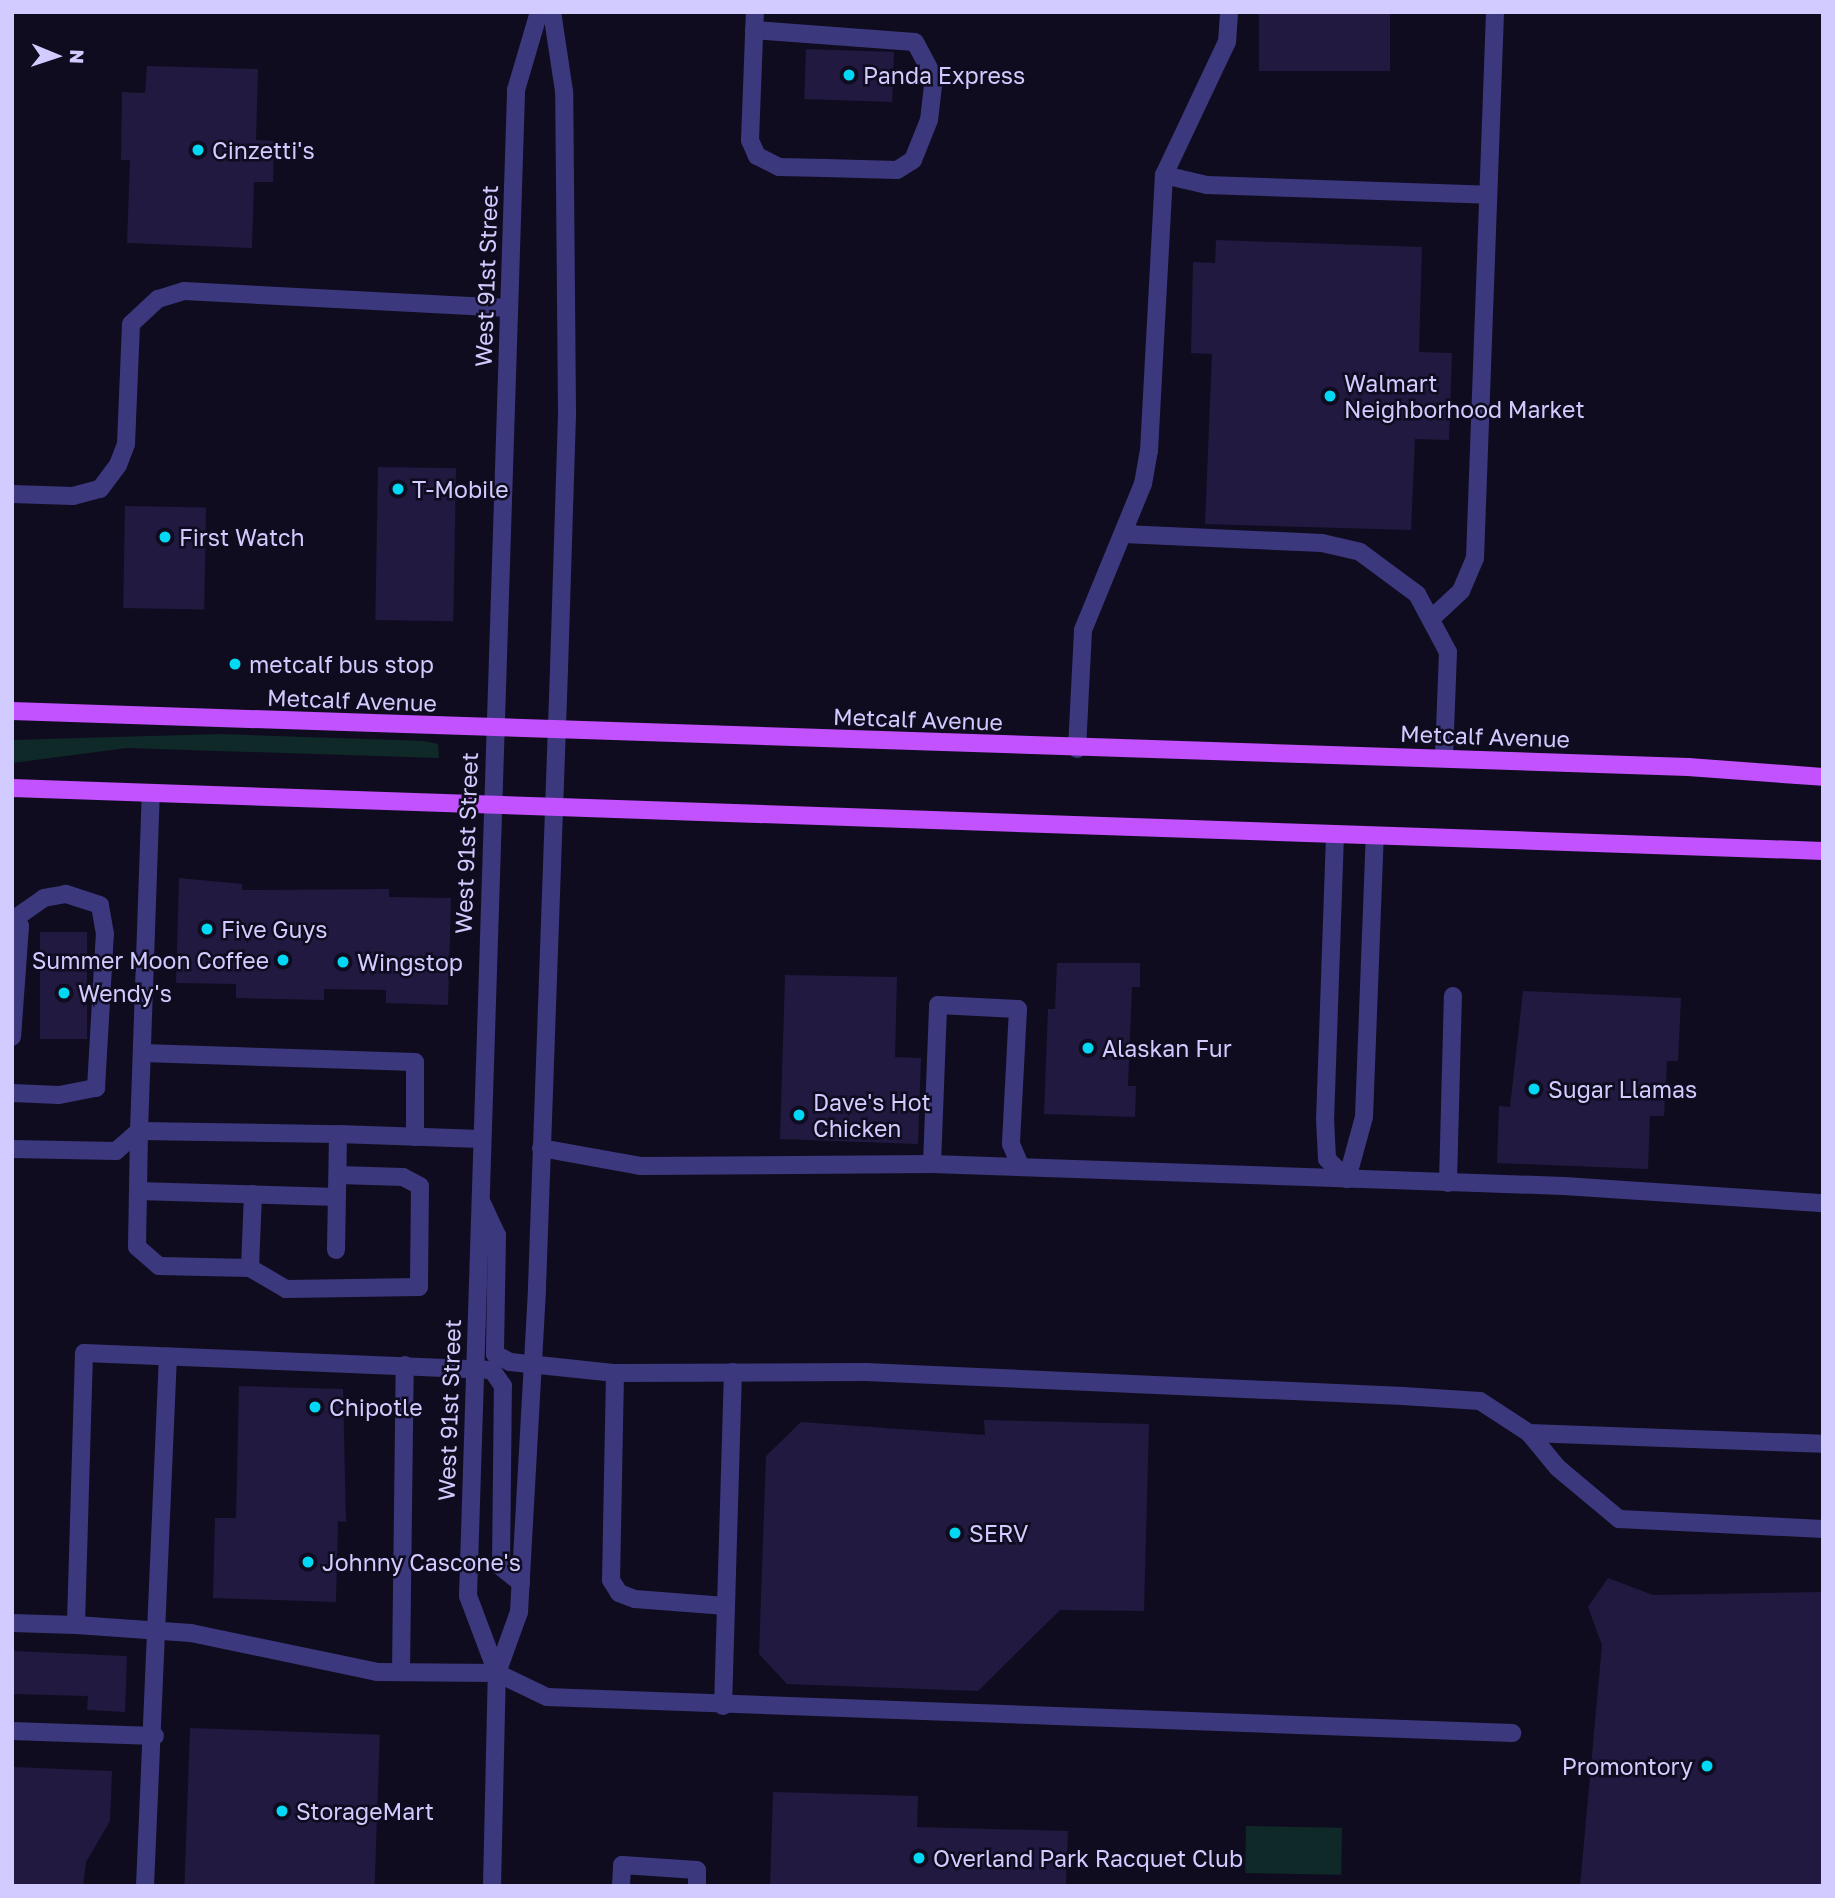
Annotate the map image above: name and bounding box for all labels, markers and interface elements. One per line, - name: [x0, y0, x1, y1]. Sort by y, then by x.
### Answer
- north arrow: [21, 21, 91, 91]
- text: N: [66, 49, 89, 64]
- place label: Panda Express: [863, 61, 1025, 89]
- marker: Panda Express: [841, 67, 857, 83]
- place label: Cinzetti's: [212, 136, 315, 164]
- marker: Cinzetti's: [190, 142, 206, 158]
- street label: West 91st Street: [469, 185, 503, 367]
- place label: Walmart Neighborhood Market: [1344, 369, 1585, 423]
- marker: Walmart Neighborhood Market: [1322, 388, 1338, 404]
- place label: T-Mobile: [412, 475, 509, 503]
- marker: T-Mobile: [390, 481, 406, 497]
- place label: First Watch: [179, 523, 305, 551]
- marker: First Watch: [157, 529, 173, 545]
- place label: metcalf bus stop: [249, 650, 434, 678]
- marker: metcalf bus stop: [227, 656, 243, 672]
- street label: Metcalf Avenue: [267, 683, 437, 717]
- street label: Metcalf Avenue: [833, 702, 1003, 736]
- street label: Metcalf Avenue: [1400, 719, 1570, 753]
- street label: West 91st Street: [449, 752, 483, 934]
- place label: Five Guys: [221, 915, 328, 943]
- marker: Five Guys: [199, 921, 215, 937]
- place label: Summer Moon Coffee: [32, 946, 269, 974]
- place label: Wingstop: [357, 948, 463, 976]
- marker: Summer Moon Coffee: [275, 952, 291, 968]
- marker: Wingstop: [335, 954, 351, 970]
- place label: Wendy's: [78, 979, 172, 1007]
- marker: Wendy's: [56, 985, 72, 1001]
- place label: Alaskan Fur: [1102, 1034, 1232, 1062]
- marker: Alaskan Fur: [1080, 1040, 1096, 1056]
- place label: Sugar Llamas: [1548, 1075, 1697, 1103]
- marker: Sugar Llamas: [1526, 1081, 1542, 1097]
- place label: Dave's Hot Chicken: [813, 1088, 931, 1142]
- marker: Dave's Hot Chicken: [791, 1107, 807, 1123]
- street label: West 91st Street: [432, 1319, 466, 1501]
- place label: Chipotle: [329, 1393, 423, 1421]
- marker: Chipotle: [307, 1399, 323, 1415]
- place label: SERV: [969, 1519, 1028, 1547]
- marker: SERV: [947, 1525, 963, 1541]
- place label: Johnny Cascone's: [322, 1548, 521, 1576]
- marker: Johnny Cascone's: [300, 1554, 316, 1570]
- place label: Promontory: [1562, 1752, 1693, 1780]
- marker: Promontory: [1699, 1758, 1715, 1774]
- place label: StorageMart: [296, 1797, 434, 1825]
- marker: StorageMart: [274, 1803, 290, 1819]
- place label: Overland Park Racquet Club: [933, 1844, 1243, 1872]
- marker: Overland Park Racquet Club: [911, 1850, 927, 1866]

